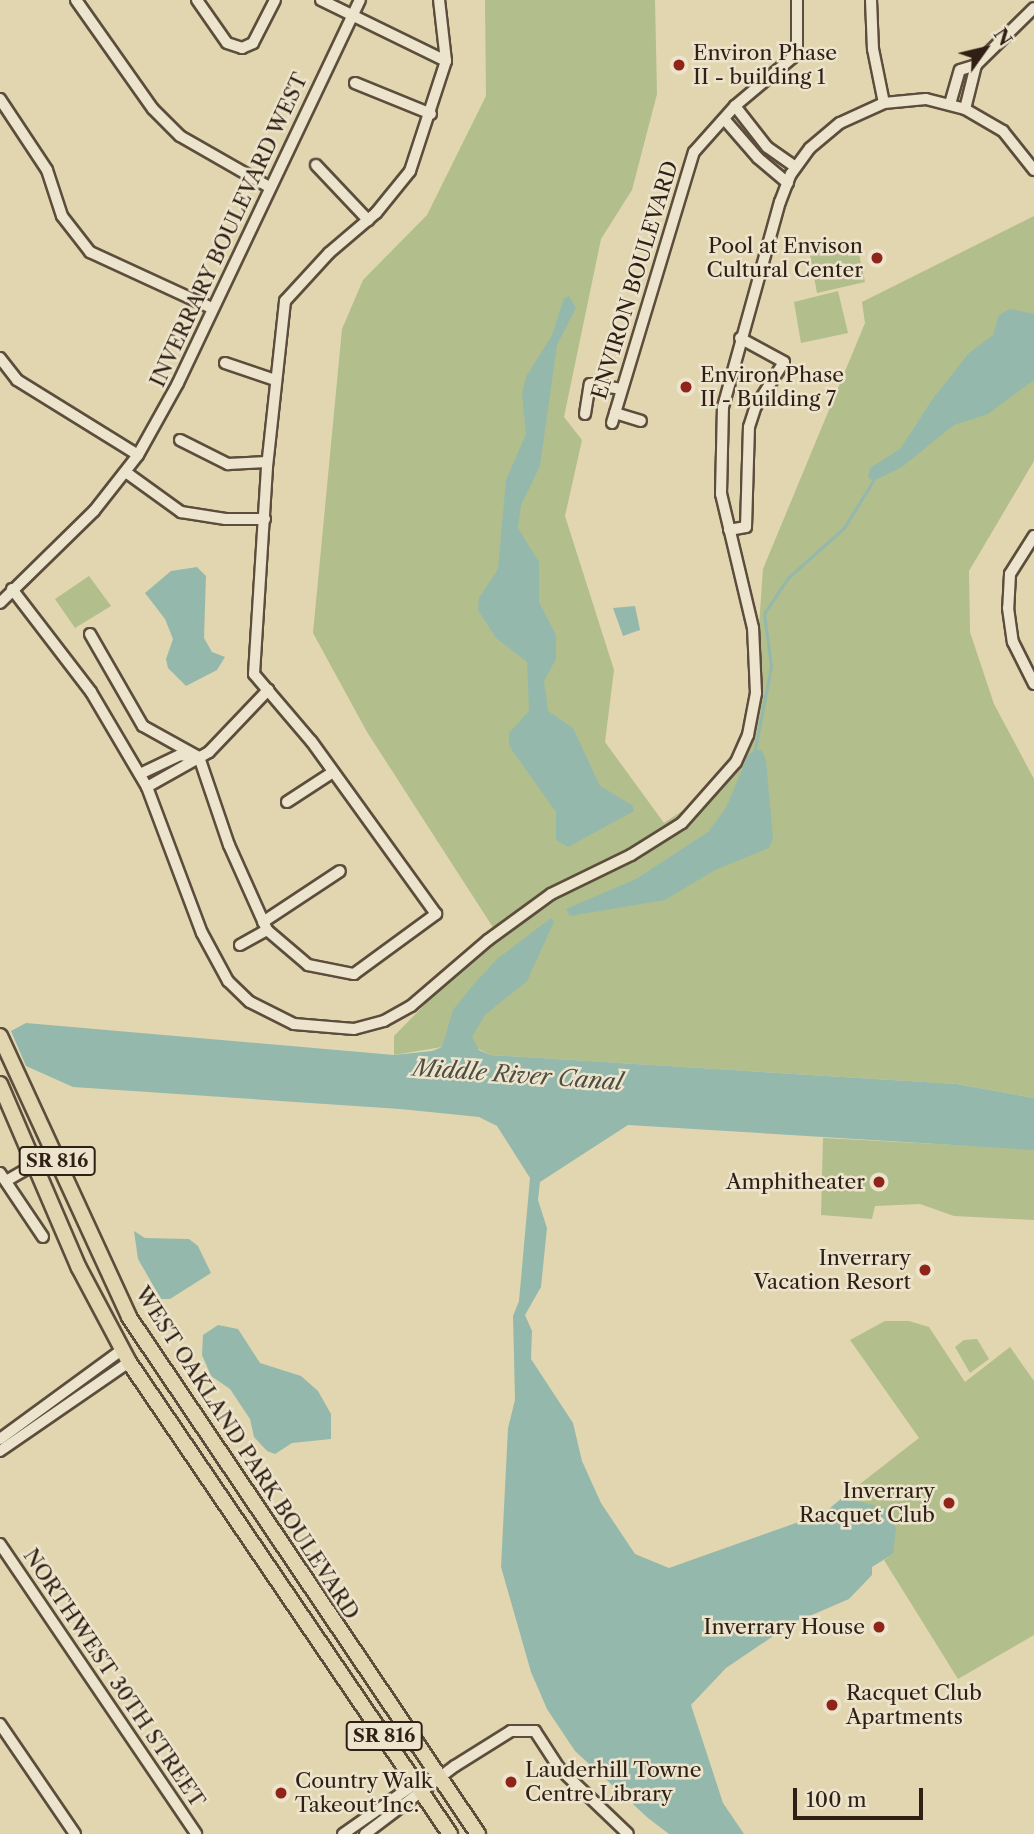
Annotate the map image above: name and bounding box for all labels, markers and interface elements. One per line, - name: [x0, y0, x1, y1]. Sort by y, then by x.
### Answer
- north arrow: [950, 14, 1020, 84]
- text: N: [989, 24, 1017, 50]
- place label: Environ Phase II - building 1: [693, 40, 837, 90]
- marker: Environ Phase II - building 1: [671, 57, 687, 73]
- street label: INVERRARY BOULEVARD WEST: [145, 68, 313, 392]
- street label: ENVIRON BOULEVARD: [587, 158, 683, 402]
- place label: Pool at Envison Cultural Center: [706, 233, 863, 283]
- marker: Pool at Envison Cultural Center: [869, 250, 885, 266]
- place label: Environ Phase II - Building 7: [700, 362, 844, 412]
- marker: Environ Phase II - Building 7: [678, 379, 694, 395]
- water label: Middle River Canal: [412, 1054, 624, 1096]
- road number: SR 816: [17, 1146, 97, 1176]
- place label: Amphitheater: [726, 1169, 865, 1195]
- marker: Amphitheater: [871, 1174, 887, 1190]
- place label: Inverrary Vacation Resort: [754, 1245, 911, 1295]
- marker: Inverrary Vacation Resort: [917, 1262, 933, 1278]
- street label: WEST OAKLAND PARK BOULEVARD: [129, 1281, 365, 1625]
- place label: Inverrary Racquet Club: [799, 1478, 935, 1528]
- marker: Inverrary Racquet Club: [941, 1495, 957, 1511]
- street label: NORTHWEST 30TH STREET: [18, 1544, 210, 1812]
- place label: Inverrary House: [703, 1614, 865, 1640]
- marker: Inverrary House: [871, 1619, 887, 1635]
- place label: Racquet Club Apartments: [846, 1680, 982, 1730]
- marker: Racquet Club Apartments: [824, 1697, 840, 1713]
- road number: SR 816: [344, 1720, 424, 1752]
- place label: Lauderhill Towne Centre Library: [525, 1757, 702, 1807]
- place label: Country Walk Takeout Inc.: [295, 1768, 434, 1818]
- marker: Lauderhill Towne Centre Library: [503, 1774, 519, 1790]
- scale bar: [796, 1774, 926, 1818]
- marker: Country Walk Takeout Inc.: [273, 1785, 289, 1801]
- text: 100 m: [806, 1787, 867, 1812]

